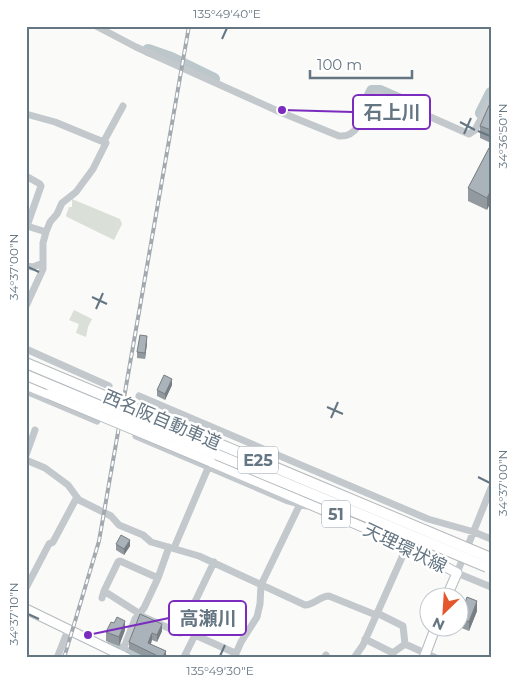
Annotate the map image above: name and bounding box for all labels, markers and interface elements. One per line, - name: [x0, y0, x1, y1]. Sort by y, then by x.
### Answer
- text: 135°49'40"E: [193, 6, 261, 21]
- scale bar: [310, 48, 412, 80]
- text: 100 m: [317, 55, 362, 74]
- callout: 石上川: [353, 95, 430, 129]
- text: 石上川: [363, 101, 421, 124]
- text: 34°36'50"N: [495, 103, 510, 169]
- text: 34°37'00"N: [6, 234, 21, 300]
- street label: 西名阪自動車道: [100, 385, 224, 455]
- road number: E25: [238, 446, 278, 474]
- text: 34°37'00"N: [495, 450, 510, 516]
- road number: 51: [322, 500, 350, 528]
- street label: 天理環状線: [360, 518, 450, 578]
- text: 34°37'10"N: [6, 582, 21, 646]
- north arrow: [420, 586, 470, 636]
- callout: 高瀬川: [169, 601, 246, 635]
- text: 高瀬川: [179, 607, 237, 630]
- text: N: [430, 613, 447, 634]
- text: 135°49'30"E: [186, 663, 254, 678]

